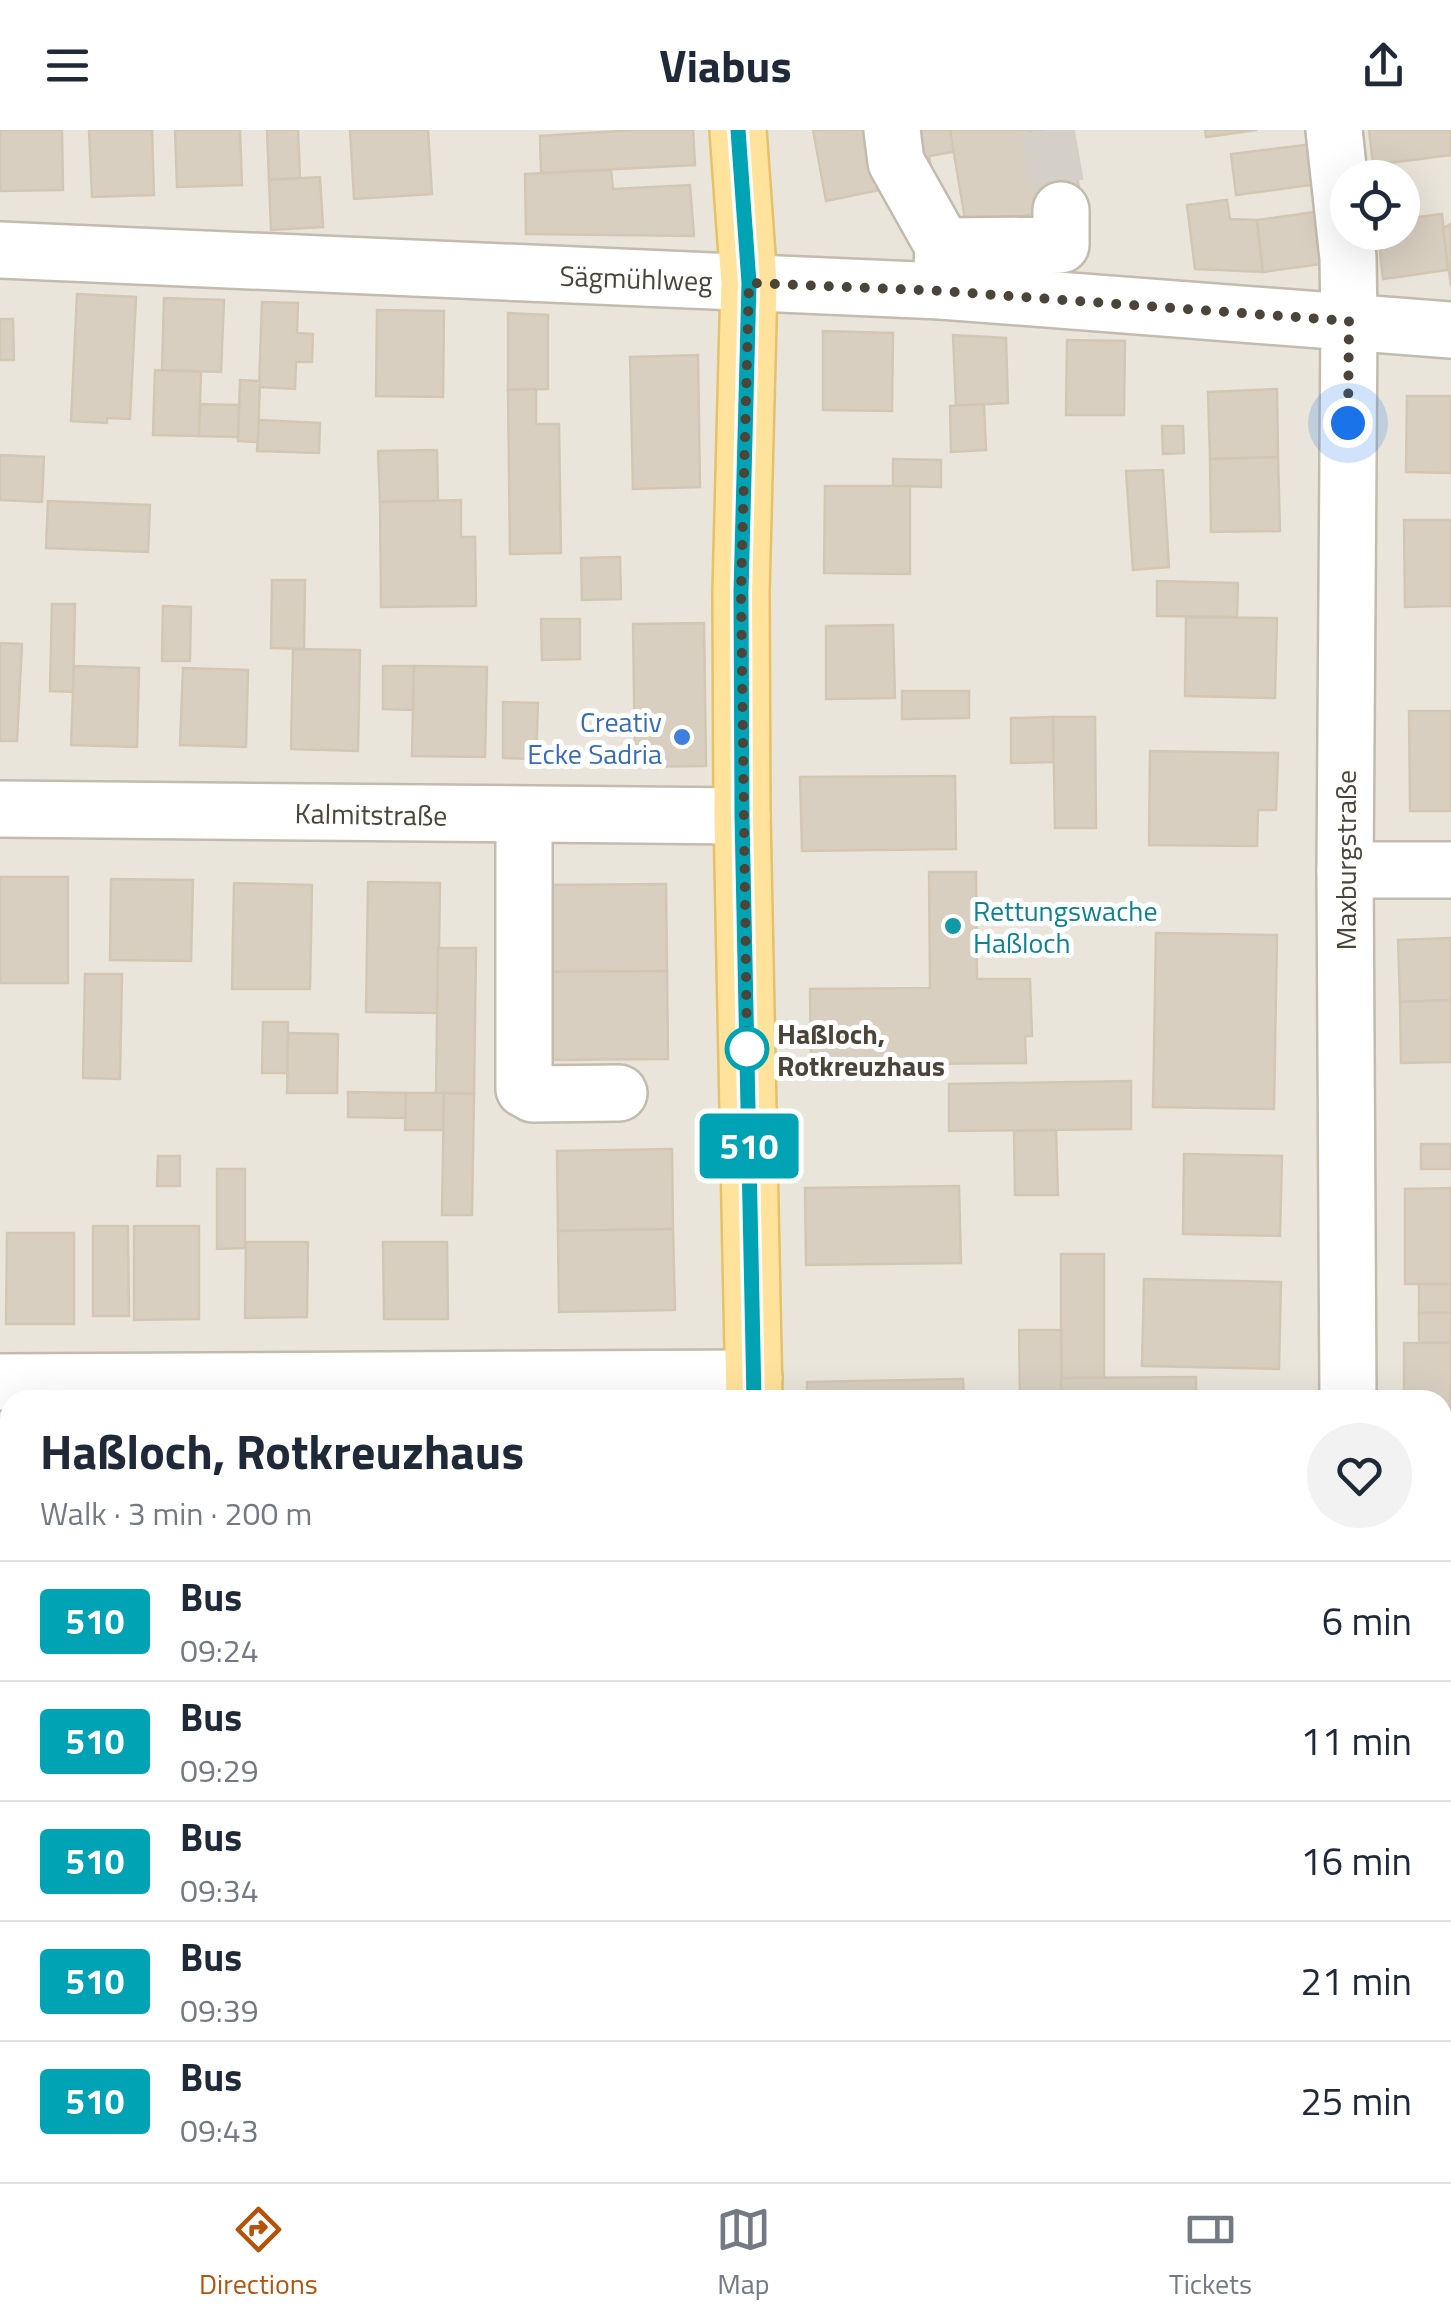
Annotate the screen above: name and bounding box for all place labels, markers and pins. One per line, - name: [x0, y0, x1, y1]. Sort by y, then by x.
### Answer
- place label: Creativ Ecke Sadria: [527, 700, 662, 775]
- marker: Creativ Ecke Sadria: [671, 726, 693, 748]
- place label: Rettungswache Haßloch: [973, 889, 1158, 964]
- marker: Rettungswache Haßloch: [942, 915, 964, 937]
- place label: Haßloch, Rotkreuzhaus: [777, 1012, 945, 1087]
- marker: Haßloch, Rotkreuzhaus: [726, 1028, 768, 1070]

